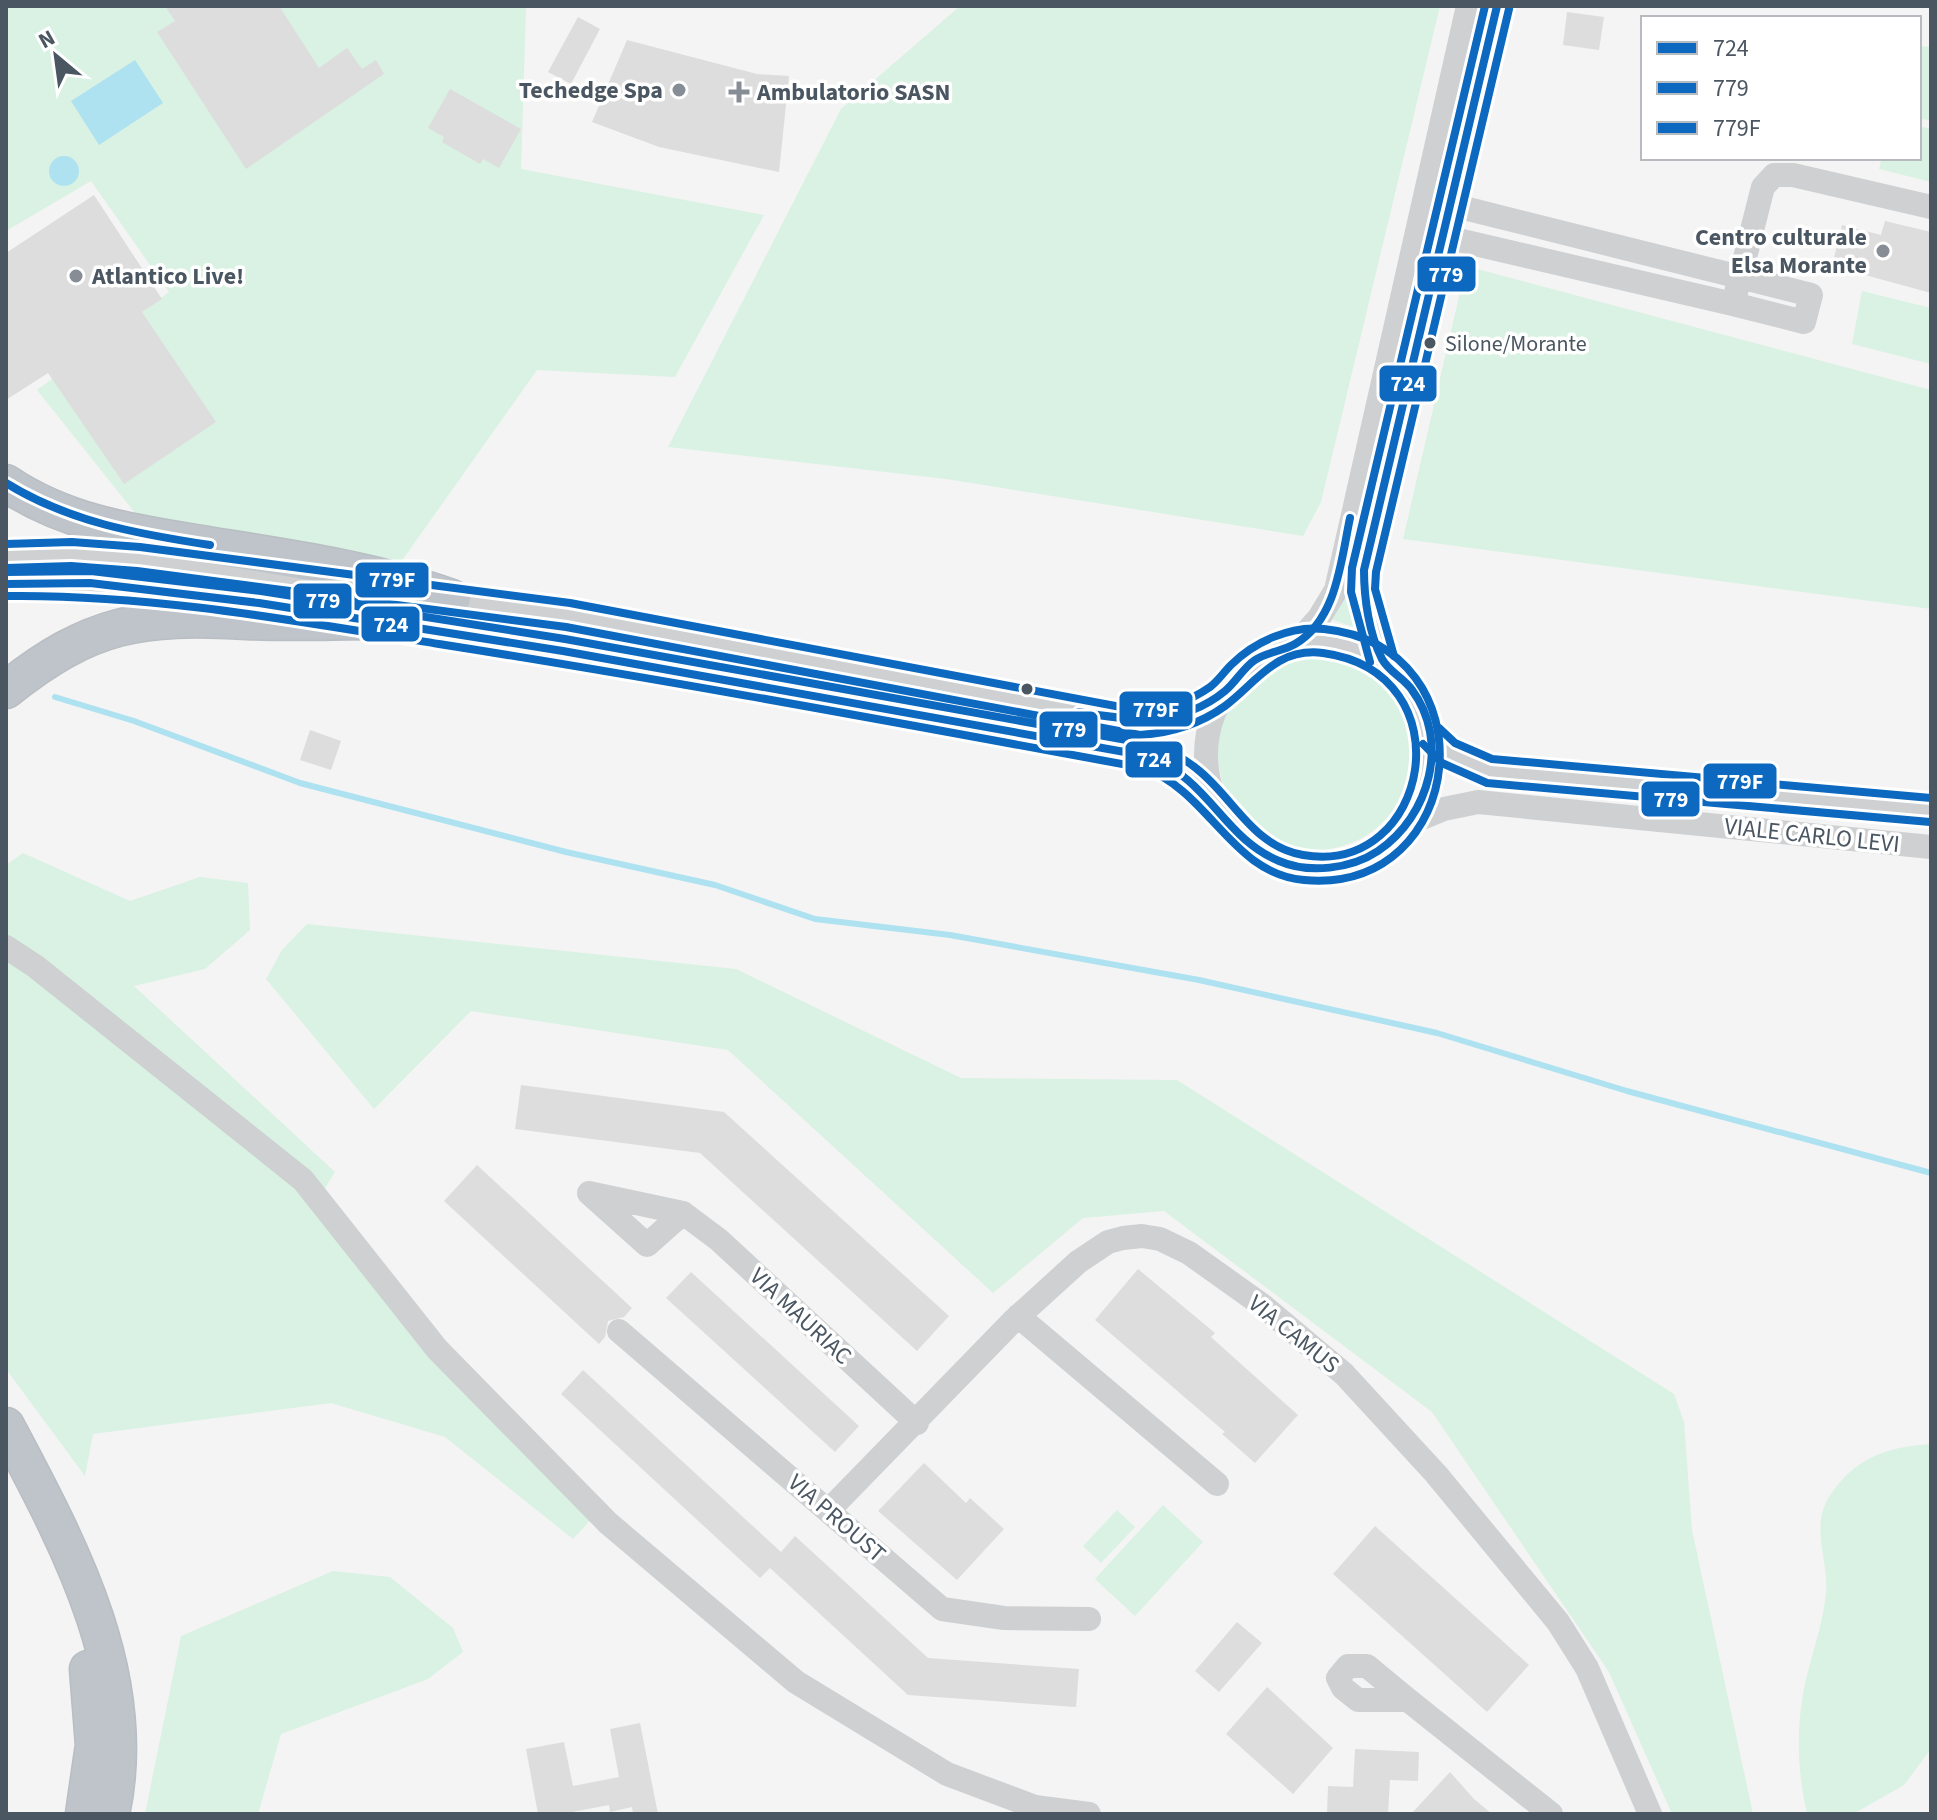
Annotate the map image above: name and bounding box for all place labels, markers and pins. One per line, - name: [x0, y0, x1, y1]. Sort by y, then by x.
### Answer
- place label: Techedge Spa: [519, 73, 663, 108]
- place label: Ambulatorio SASN: [756, 75, 951, 110]
- marker: Techedge Spa: [670, 81, 688, 99]
- marker: Ambulatorio SASN: [728, 81, 750, 103]
- place label: Centro culturale Elsa Morante: [1695, 220, 1867, 283]
- marker: Centro culturale Elsa Morante: [1874, 242, 1892, 260]
- place label: Atlantico Live!: [91, 259, 244, 294]
- marker: Atlantico Live!: [67, 267, 85, 285]
- place label: Silone/Morante: [1445, 328, 1587, 360]
- marker: Silone/Morante: [1422, 335, 1438, 351]
- unlabelled marker: [1019, 681, 1035, 697]

